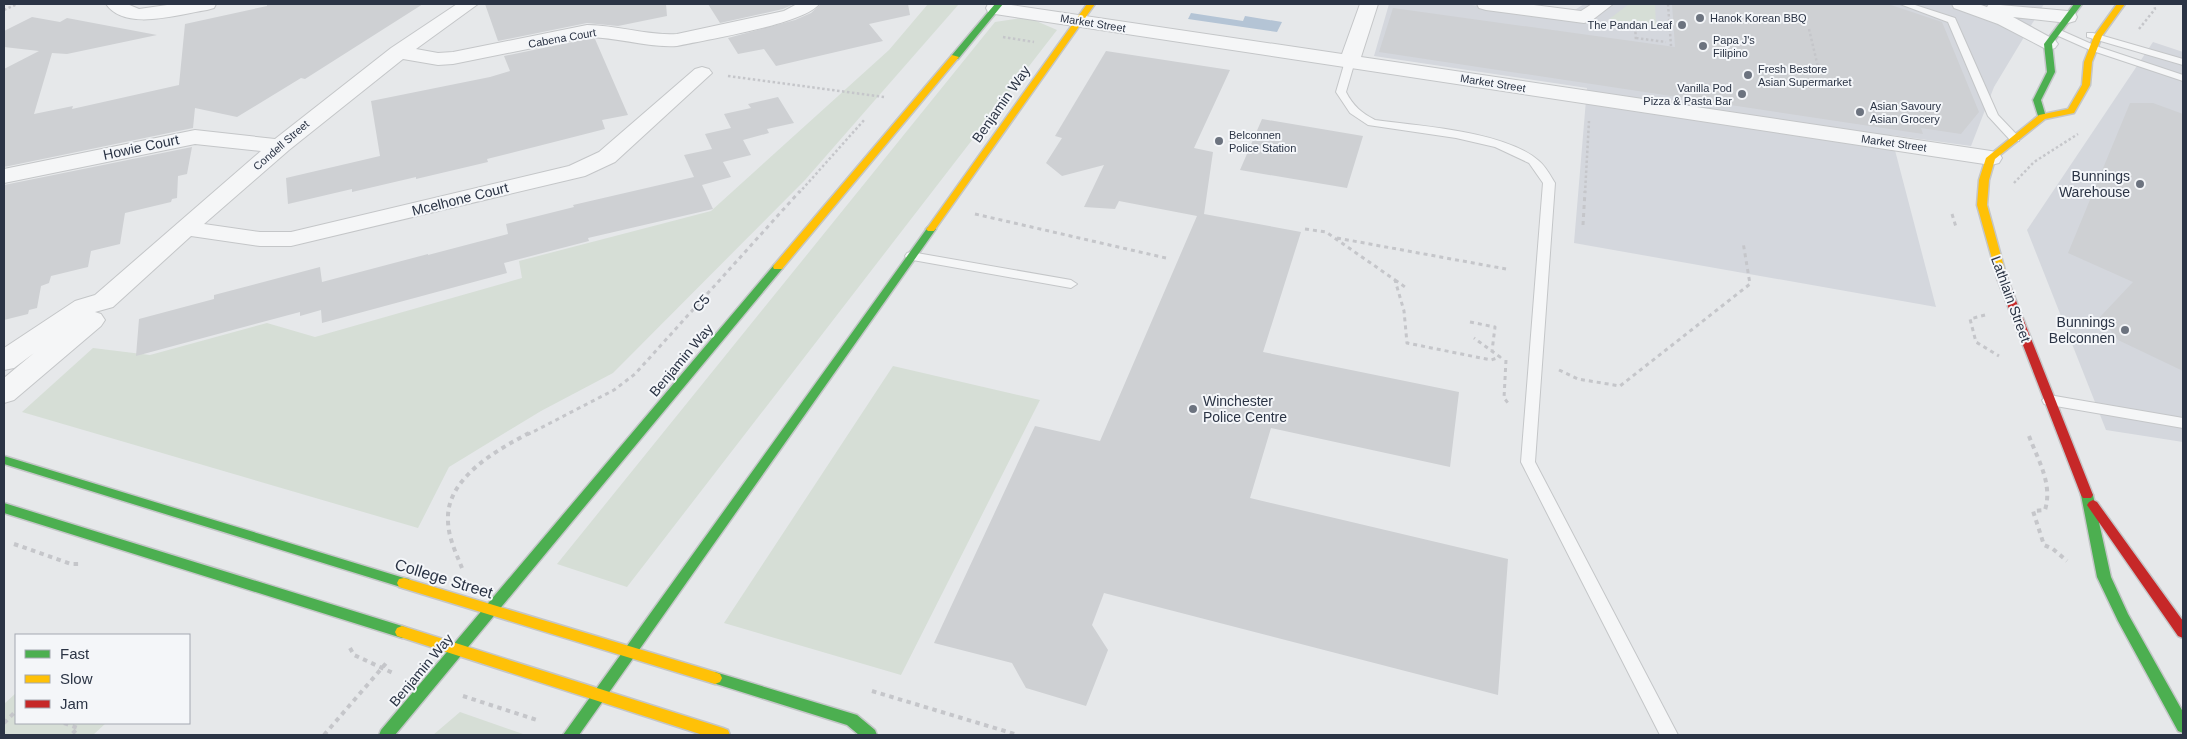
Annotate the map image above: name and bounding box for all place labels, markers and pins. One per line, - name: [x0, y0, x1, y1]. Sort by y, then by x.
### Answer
- marker: Hanok Korean BBQ: [1694, 12, 1706, 24]
- place label: Hanok Korean BBQ: [1710, 12, 1807, 24]
- place label: The Pandan Leaf: [1588, 19, 1673, 31]
- marker: The Pandan Leaf: [1676, 19, 1688, 31]
- place label: Papa J's Filipino: [1713, 34, 1755, 59]
- marker: Papa J's Filipino: [1697, 40, 1709, 52]
- place label: Fresh Bestore Asian Supermarket: [1758, 63, 1852, 88]
- marker: Fresh Bestore Asian Supermarket: [1742, 69, 1754, 81]
- place label: Vanilla Pod Pizza & Pasta Bar: [1643, 82, 1732, 107]
- marker: Vanilla Pod Pizza & Pasta Bar: [1736, 88, 1748, 100]
- place label: Asian Savoury Asian Grocery: [1870, 100, 1941, 125]
- marker: Asian Savoury Asian Grocery: [1854, 106, 1866, 118]
- place label: Belconnen Police Station: [1229, 129, 1296, 154]
- marker: Belconnen Police Station: [1213, 135, 1225, 147]
- place label: Bunnings Warehouse: [2059, 168, 2130, 200]
- marker: Bunnings Warehouse: [2134, 178, 2146, 190]
- place label: Bunnings Belconnen: [2049, 314, 2115, 346]
- marker: Bunnings Belconnen: [2119, 324, 2131, 336]
- place label: Winchester Police Centre: [1203, 393, 1287, 425]
- marker: Winchester Police Centre: [1187, 403, 1199, 415]

